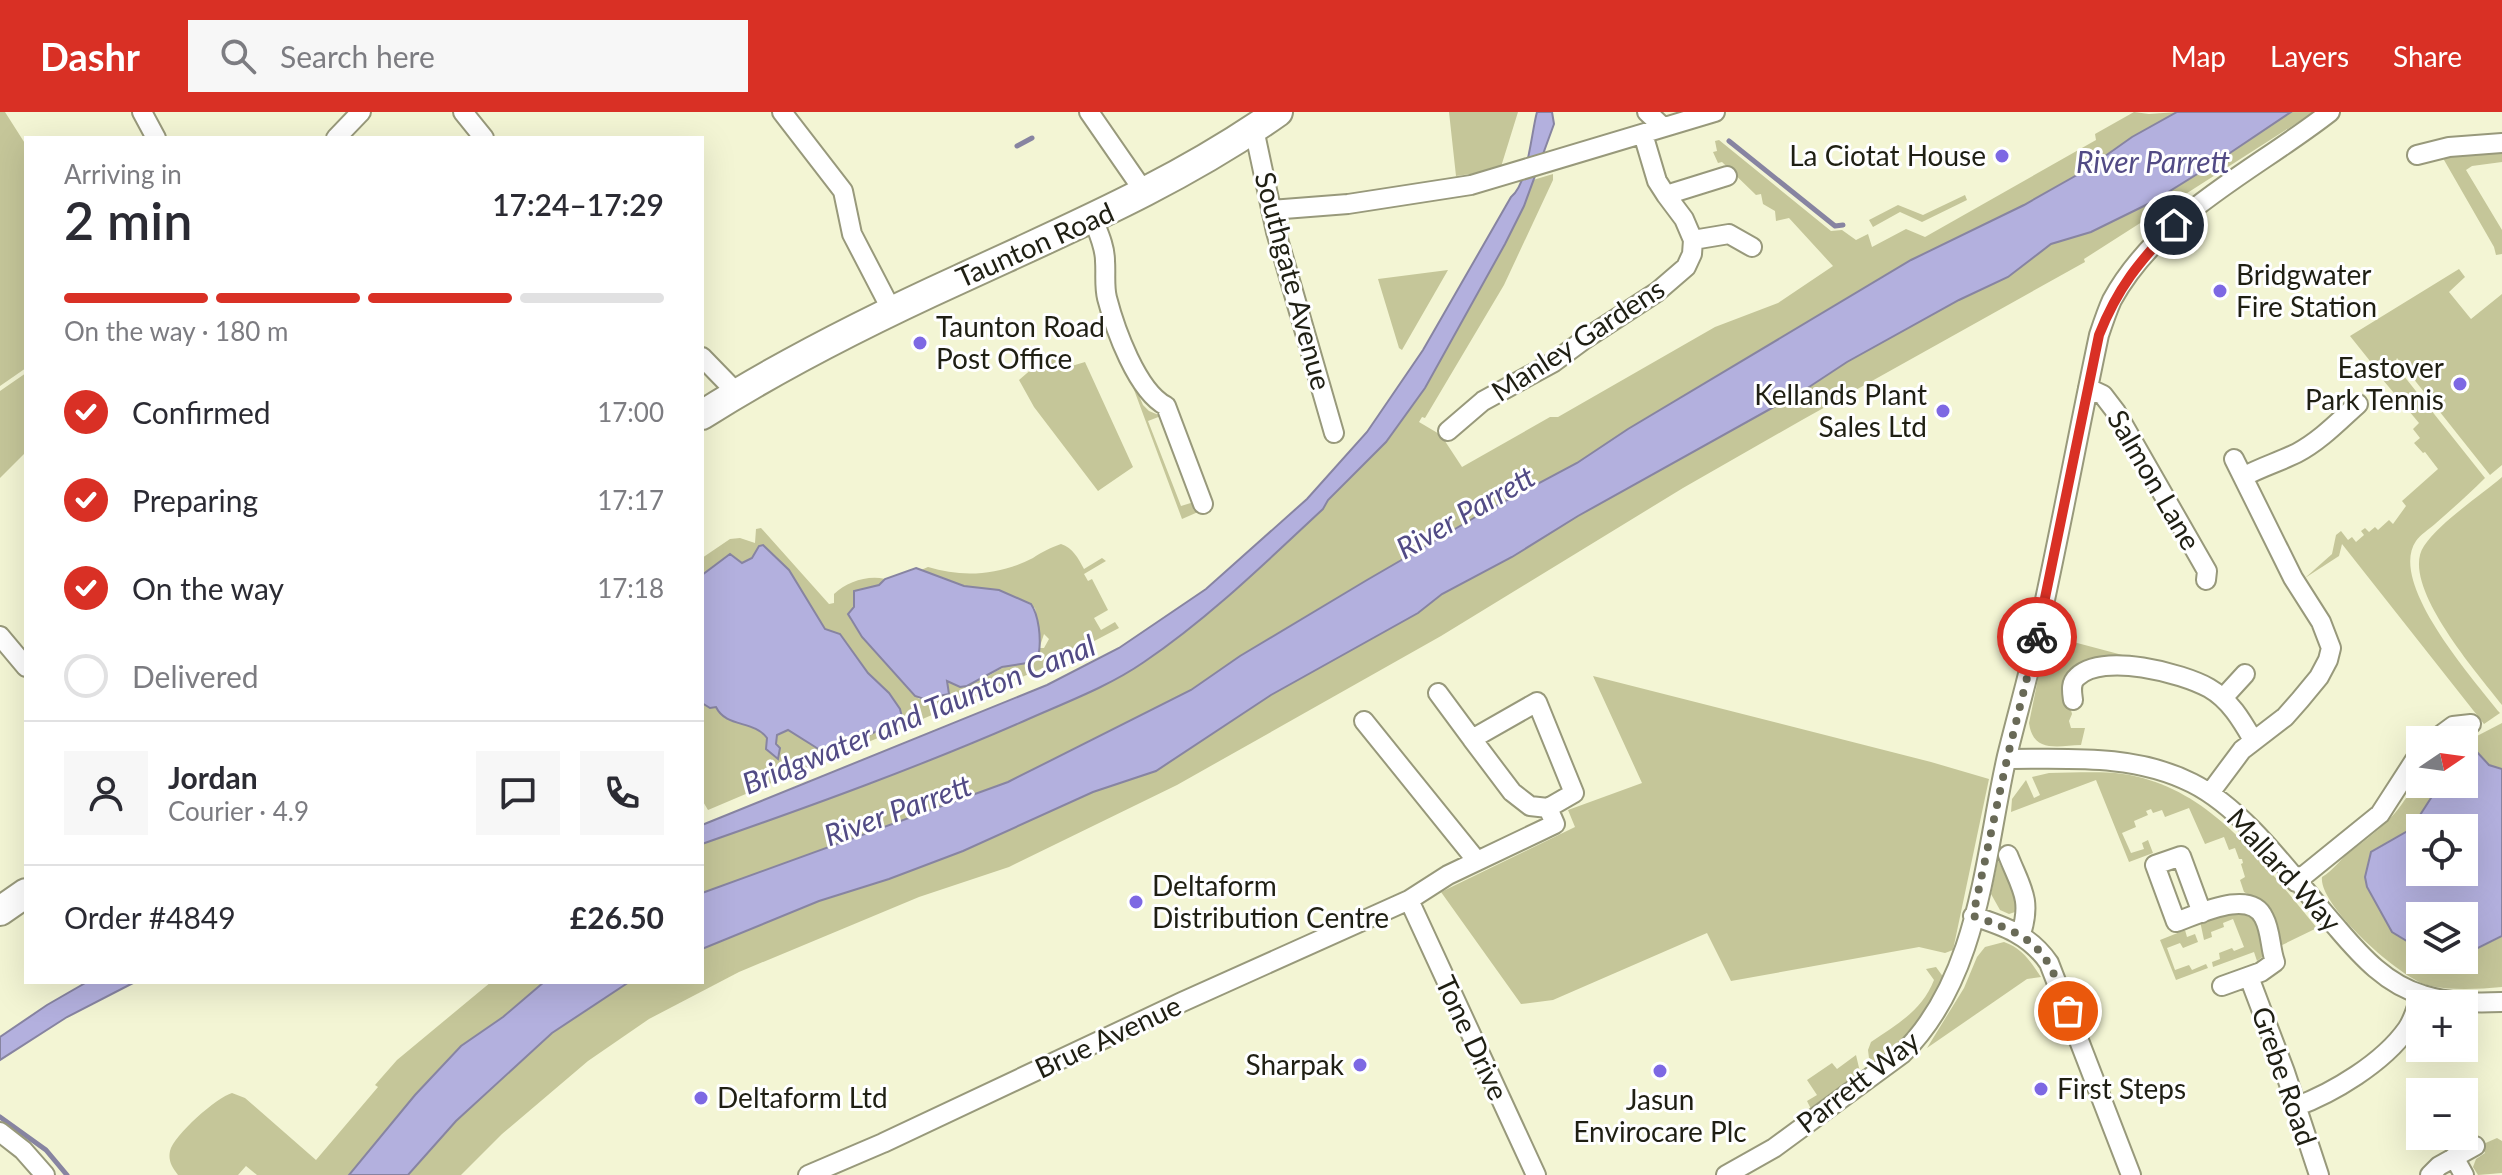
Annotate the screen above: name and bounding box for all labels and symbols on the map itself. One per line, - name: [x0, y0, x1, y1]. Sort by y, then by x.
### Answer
- place label: La Ciotat House: [1789, 138, 1986, 172]
- water label: River Parrett: [2076, 143, 2230, 179]
- marker: La Ciotat House: [1993, 147, 2011, 165]
- street label: Southgate Avenue: [1249, 168, 1339, 393]
- pin: [2140, 191, 2208, 259]
- street label: Taunton Road: [950, 194, 1119, 294]
- place label: Bridgwater Fire Station: [2236, 257, 2377, 323]
- street label: Manley Gardens: [1485, 271, 1670, 408]
- marker: Bridgwater Fire Station: [2211, 282, 2229, 300]
- place label: Taunton Road Post Office: [936, 309, 1105, 375]
- marker: Taunton Road Post Office: [911, 334, 929, 352]
- place label: Eastover Park Tennis: [2305, 350, 2444, 416]
- marker: Eastover Park Tennis: [2451, 375, 2469, 393]
- place label: Kellands Plant Sales Ltd: [1754, 377, 1927, 443]
- marker: Kellands Plant Sales Ltd: [1934, 402, 1952, 420]
- street label: Salmon Lane: [2101, 403, 2209, 556]
- water label: River Parrett: [1389, 457, 1541, 565]
- courier: [1997, 597, 2077, 677]
- water label: Bridgwater and Taunton Canal: [737, 626, 1100, 800]
- north arrow: [2406, 726, 2478, 798]
- water label: River Parrett: [819, 766, 976, 852]
- street label: Mallard Way: [2221, 801, 2349, 938]
- place label: Deltaform Distribution Centre: [1152, 868, 1389, 934]
- marker: Deltaform Distribution Centre: [1127, 893, 1145, 911]
- street label: Tone Drive: [1429, 970, 1516, 1105]
- pin: [2034, 977, 2102, 1045]
- street label: Brue Avenue: [1029, 987, 1186, 1085]
- street label: Grebe Road: [2245, 1002, 2325, 1149]
- street label: Parrett Way: [1789, 1022, 1926, 1140]
- place label: Sharpak: [1245, 1047, 1345, 1081]
- marker: Sharpak: [1351, 1056, 1369, 1074]
- marker: Jasun Envirocare Plc: [1651, 1062, 1669, 1080]
- place label: First Steps: [2057, 1071, 2186, 1105]
- place label: Deltaform Ltd: [717, 1080, 888, 1114]
- marker: First Steps: [2032, 1080, 2050, 1098]
- place label: Jasun Envirocare Plc: [1573, 1082, 1747, 1148]
- marker: Deltaform Ltd: [692, 1089, 710, 1107]

